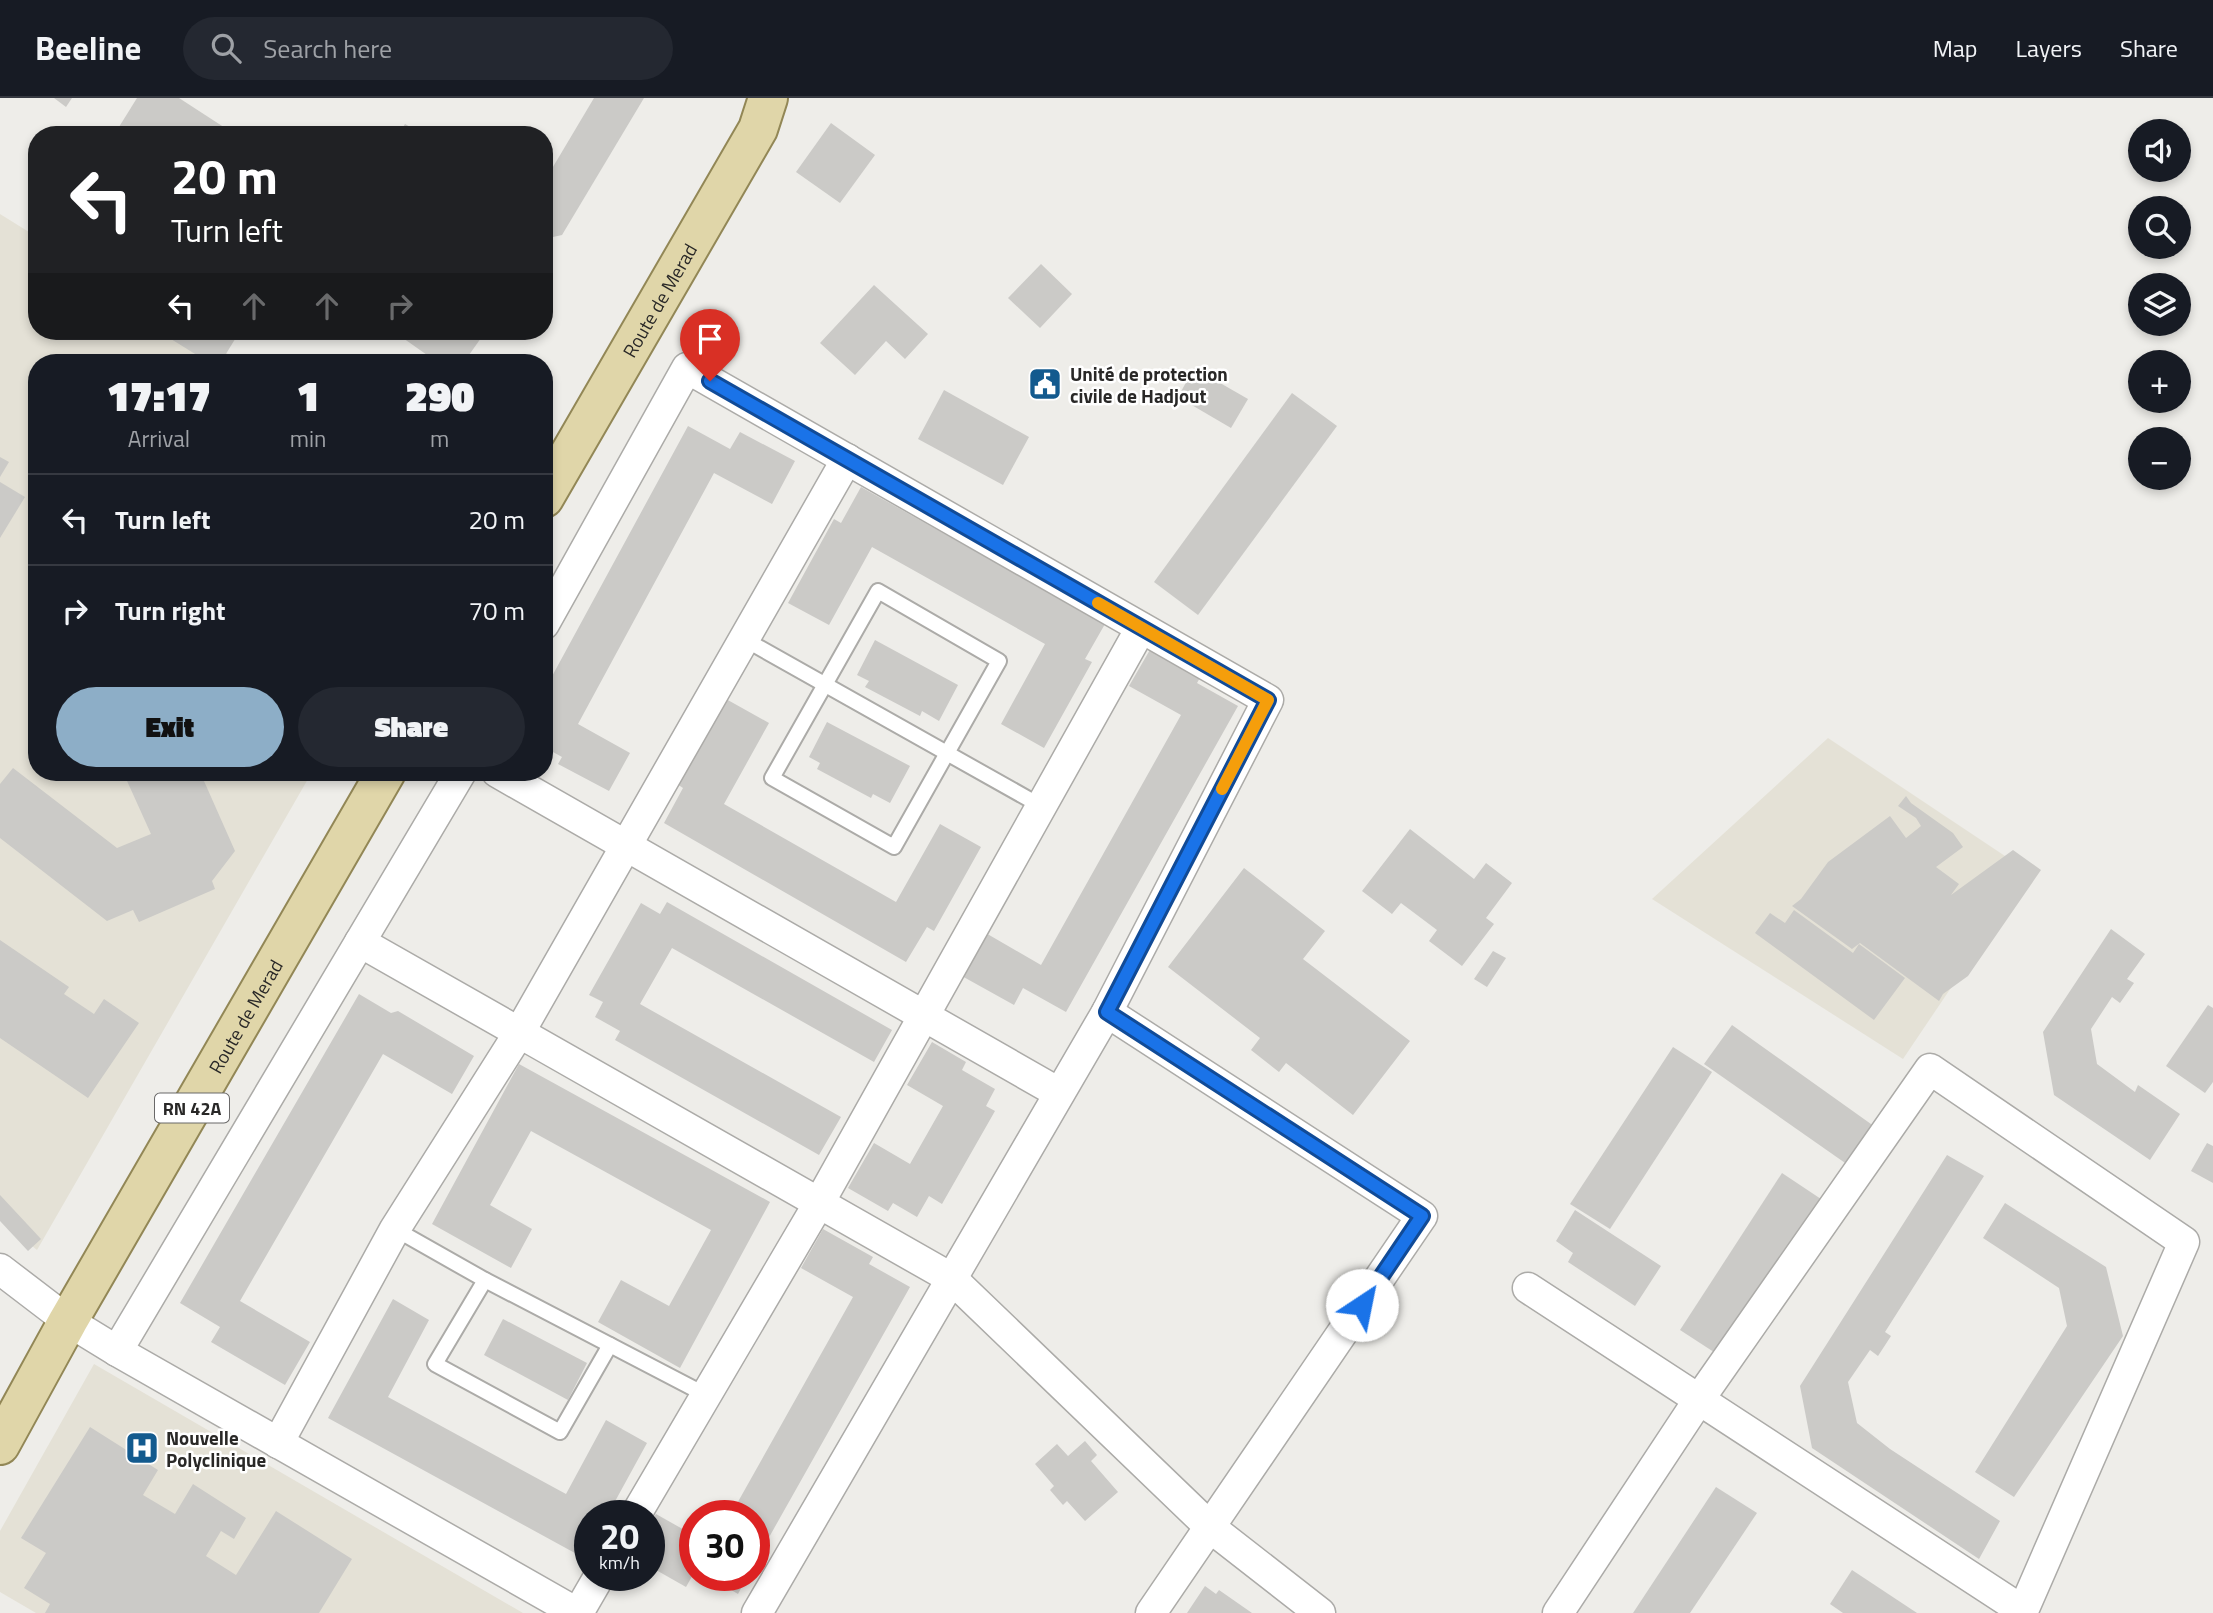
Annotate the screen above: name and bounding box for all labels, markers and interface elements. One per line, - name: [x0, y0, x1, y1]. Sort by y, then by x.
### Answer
- search box: [183, 17, 673, 80]
- text: Beeline: [35, 23, 141, 73]
- icon: search: [207, 29, 245, 67]
- text: Search here: [263, 29, 392, 68]
- text: Map: [1933, 30, 1978, 66]
- text: Layers: [2016, 30, 2082, 66]
- text: Share: [2120, 30, 2178, 66]
- map controls: [2128, 119, 2191, 490]
- button: sound: [2128, 119, 2191, 182]
- text: 20 m: [171, 138, 278, 213]
- icon: left: [56, 154, 147, 245]
- button: search: [2128, 196, 2191, 259]
- text: Turn left: [171, 206, 283, 254]
- street label: Route de Merad: [614, 237, 703, 362]
- button: layers: [2128, 273, 2191, 336]
- icon: left: [162, 287, 200, 325]
- icon: ahead: [235, 287, 273, 325]
- icon: ahead: [308, 287, 346, 325]
- icon: right: [381, 287, 419, 325]
- pin: [680, 309, 740, 381]
- icon: arrive: [691, 320, 729, 358]
- button: +: [2128, 350, 2191, 413]
- place label: Unité de protection civile de Hadjout: [1070, 359, 1228, 410]
- text: 17:17: [107, 363, 211, 427]
- text: 1: [297, 363, 320, 427]
- text: 290: [405, 363, 474, 427]
- public building icon: Unité de protection civile de Hadjout: [1026, 365, 1064, 403]
- text: Arrival: [128, 421, 190, 456]
- text: min: [290, 421, 326, 456]
- text: m: [430, 421, 449, 456]
- button: −: [2128, 427, 2191, 490]
- text: Turn left: [115, 500, 210, 539]
- text: 20 m: [468, 500, 525, 539]
- icon: left: [56, 501, 94, 539]
- text: Turn right: [115, 591, 226, 630]
- text: 70 m: [468, 591, 525, 630]
- icon: right: [56, 592, 94, 630]
- button: Exit: [56, 687, 284, 767]
- button: Share: [298, 687, 525, 767]
- street label: Route de Merad: [200, 953, 289, 1078]
- road number: RN 42A: [155, 1093, 229, 1122]
- position arrow: [1325, 1268, 1399, 1342]
- place label: Nouvelle Polyclinique: [166, 1423, 267, 1474]
- hospital icon: Nouvelle Polyclinique: [123, 1429, 161, 1467]
- speed limit sign: 30: [679, 1500, 770, 1591]
- text: 20: [600, 1509, 639, 1563]
- text: km/h: [599, 1549, 640, 1576]

